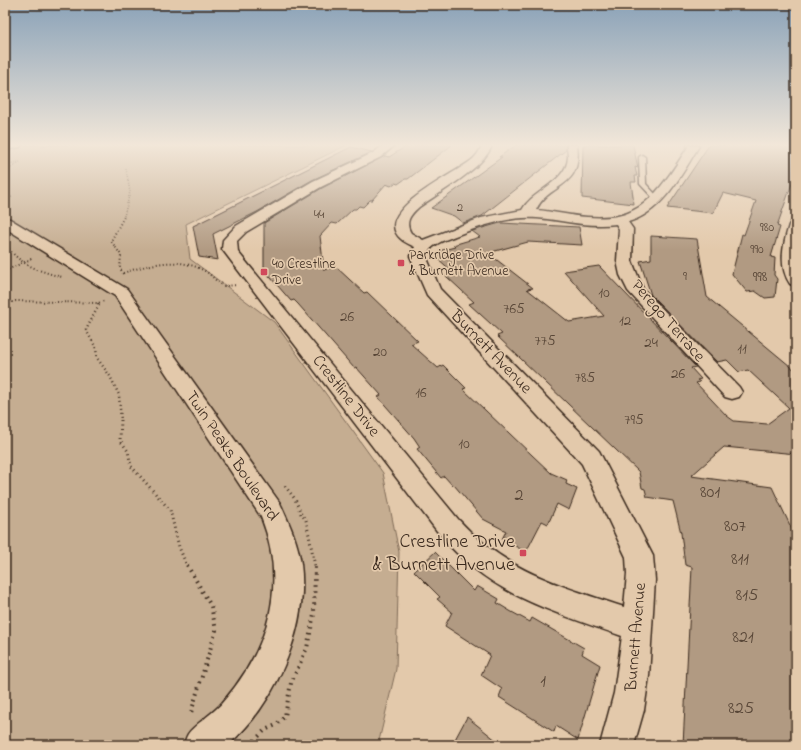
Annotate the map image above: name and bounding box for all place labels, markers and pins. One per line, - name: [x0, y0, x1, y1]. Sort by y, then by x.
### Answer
- place label: Parkridge Drive & Burnett Avenue: [409, 245, 509, 282]
- place label: 40 Crestline Drive: [271, 254, 336, 291]
- marker: Parkridge Drive & Burnett Avenue: [396, 258, 406, 268]
- marker: 40 Crestline Drive: [259, 267, 269, 277]
- place label: Crestline Drive & Burnett Avenue: [373, 528, 515, 580]
- marker: Crestline Drive & Burnett Avenue: [518, 548, 528, 558]

